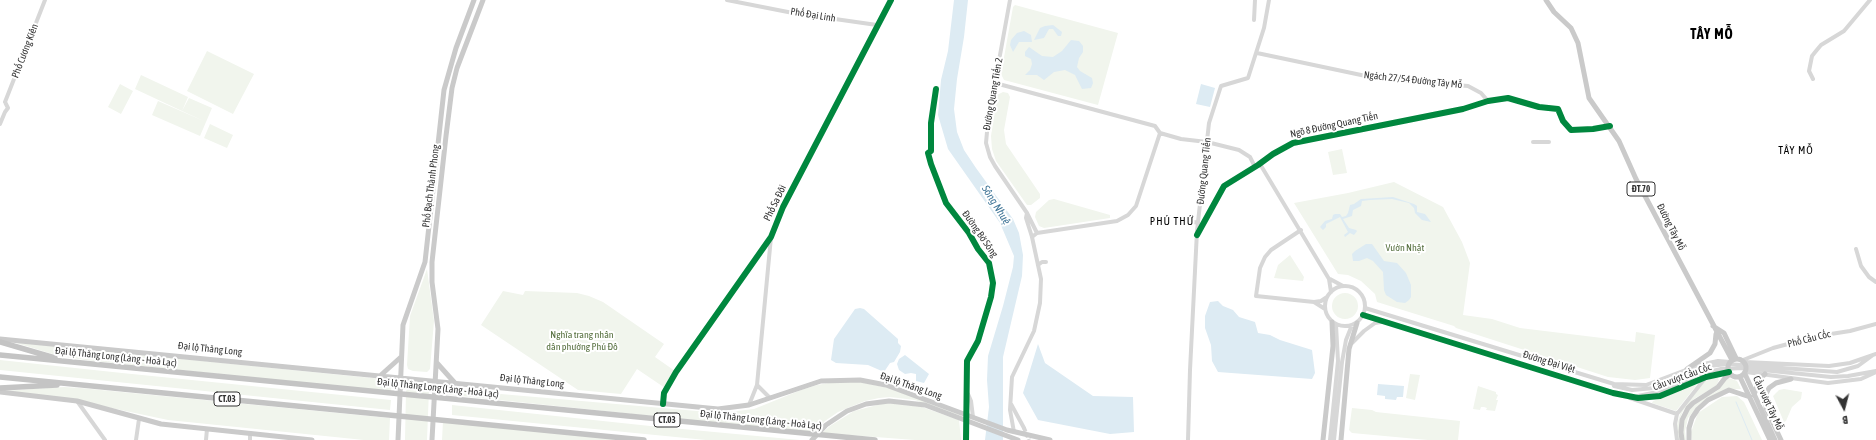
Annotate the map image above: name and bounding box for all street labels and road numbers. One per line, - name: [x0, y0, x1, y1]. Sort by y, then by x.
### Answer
- street label: Phố Đại Linh: [790, 6, 836, 24]
- street label: Phố Cương Kiên: [9, 22, 41, 80]
- street label: Đường Quang Tiến 2: [981, 57, 1005, 131]
- street label: Ngách 27/54 Đường Tây Mỗ: [1363, 69, 1463, 91]
- street label: Ngõ 8 Đường Quang Tiến: [1289, 110, 1379, 140]
- street label: Đường Quang Tiến: [1195, 137, 1213, 205]
- street label: Phố Bạch Thành Phong: [420, 144, 442, 228]
- road number: ĐT.70: [1627, 182, 1655, 196]
- street label: Phố Sa Đôi: [761, 183, 789, 223]
- street label: Đường Tây Mỗ: [1654, 202, 1688, 252]
- street label: Đường Bờ Sông: [959, 208, 1001, 260]
- street label: Phố Cầu Cốc: [1786, 328, 1832, 350]
- street label: Đại lộ Thăng Long: [177, 340, 243, 358]
- street label: Đại lộ Thăng Long (Láng - Hoà Lạc): [55, 345, 177, 369]
- street label: Đường Đại Việt: [1521, 348, 1577, 376]
- street label: Cầu vượt Cầu Cốc: [1651, 361, 1713, 393]
- street label: Đại lộ Thăng Long: [879, 370, 943, 402]
- street label: Đại lộ Thăng Long: [499, 372, 565, 390]
- street label: Cầu vượt Tây Mỗ: [1750, 374, 1786, 432]
- street label: Đại lộ Thăng Long (Láng - Hoà Lạc): [377, 376, 499, 400]
- road number: CT.03: [214, 392, 240, 406]
- street label: Đại lộ Thăng Long (Láng - Hoà Lạc): [700, 408, 822, 432]
- road number: CT.03: [654, 413, 680, 427]

